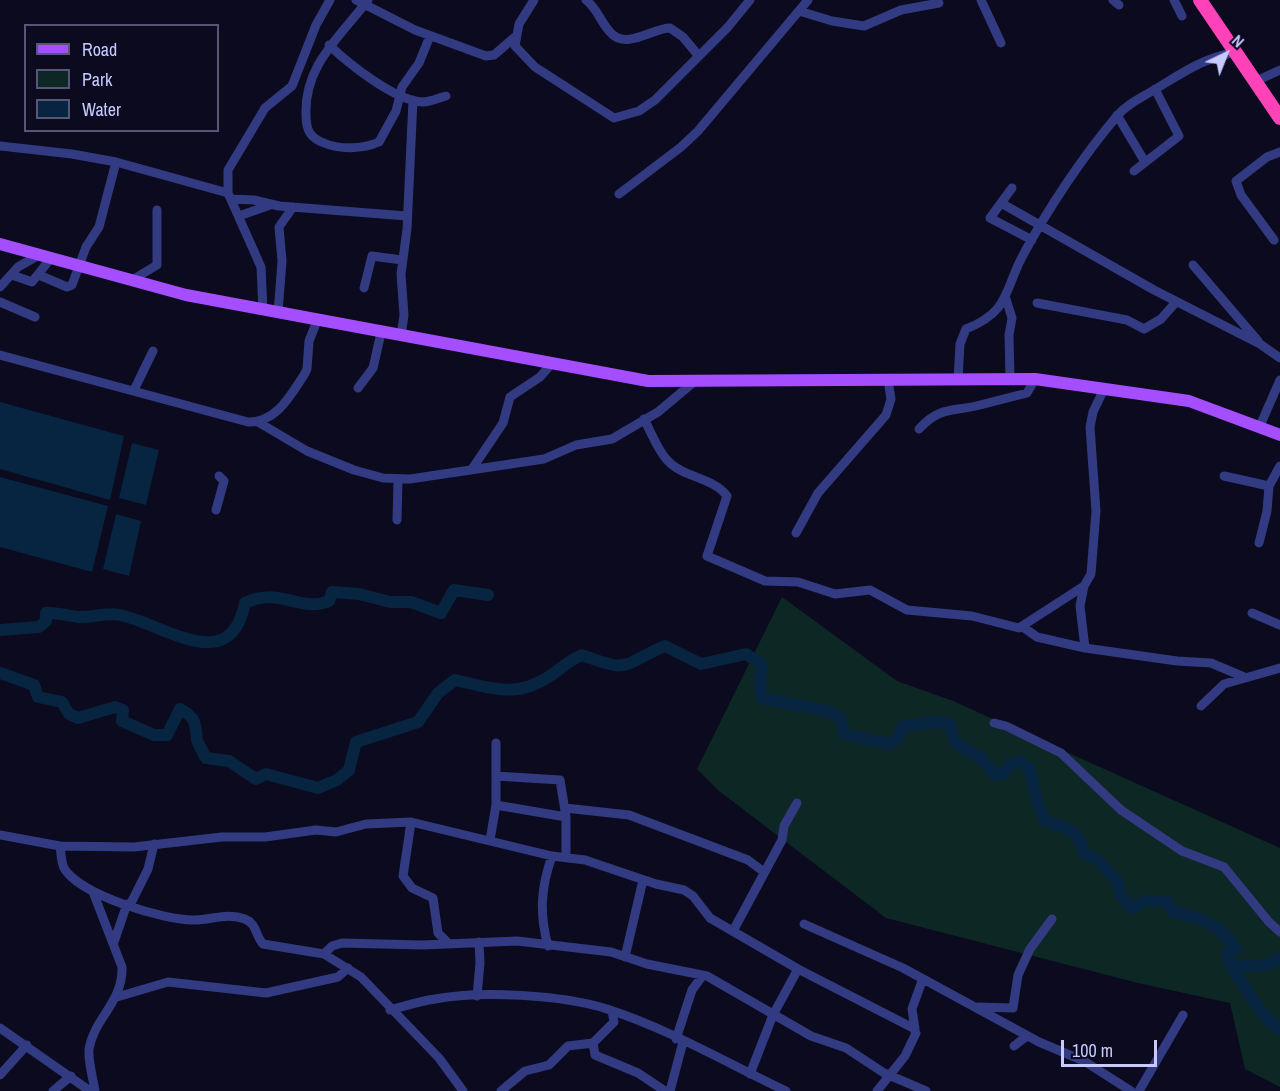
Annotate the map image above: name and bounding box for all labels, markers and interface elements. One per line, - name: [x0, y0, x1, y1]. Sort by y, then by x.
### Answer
- legend: [24, 24, 219, 132]
- north arrow: [1196, 24, 1256, 84]
- text: N: [1227, 30, 1249, 52]
- text: Road: [82, 37, 117, 62]
- text: Park: [82, 67, 112, 92]
- text: Water: [82, 97, 121, 122]
- scale bar: [1064, 1028, 1160, 1066]
- text: 100 m: [1072, 1038, 1113, 1063]

